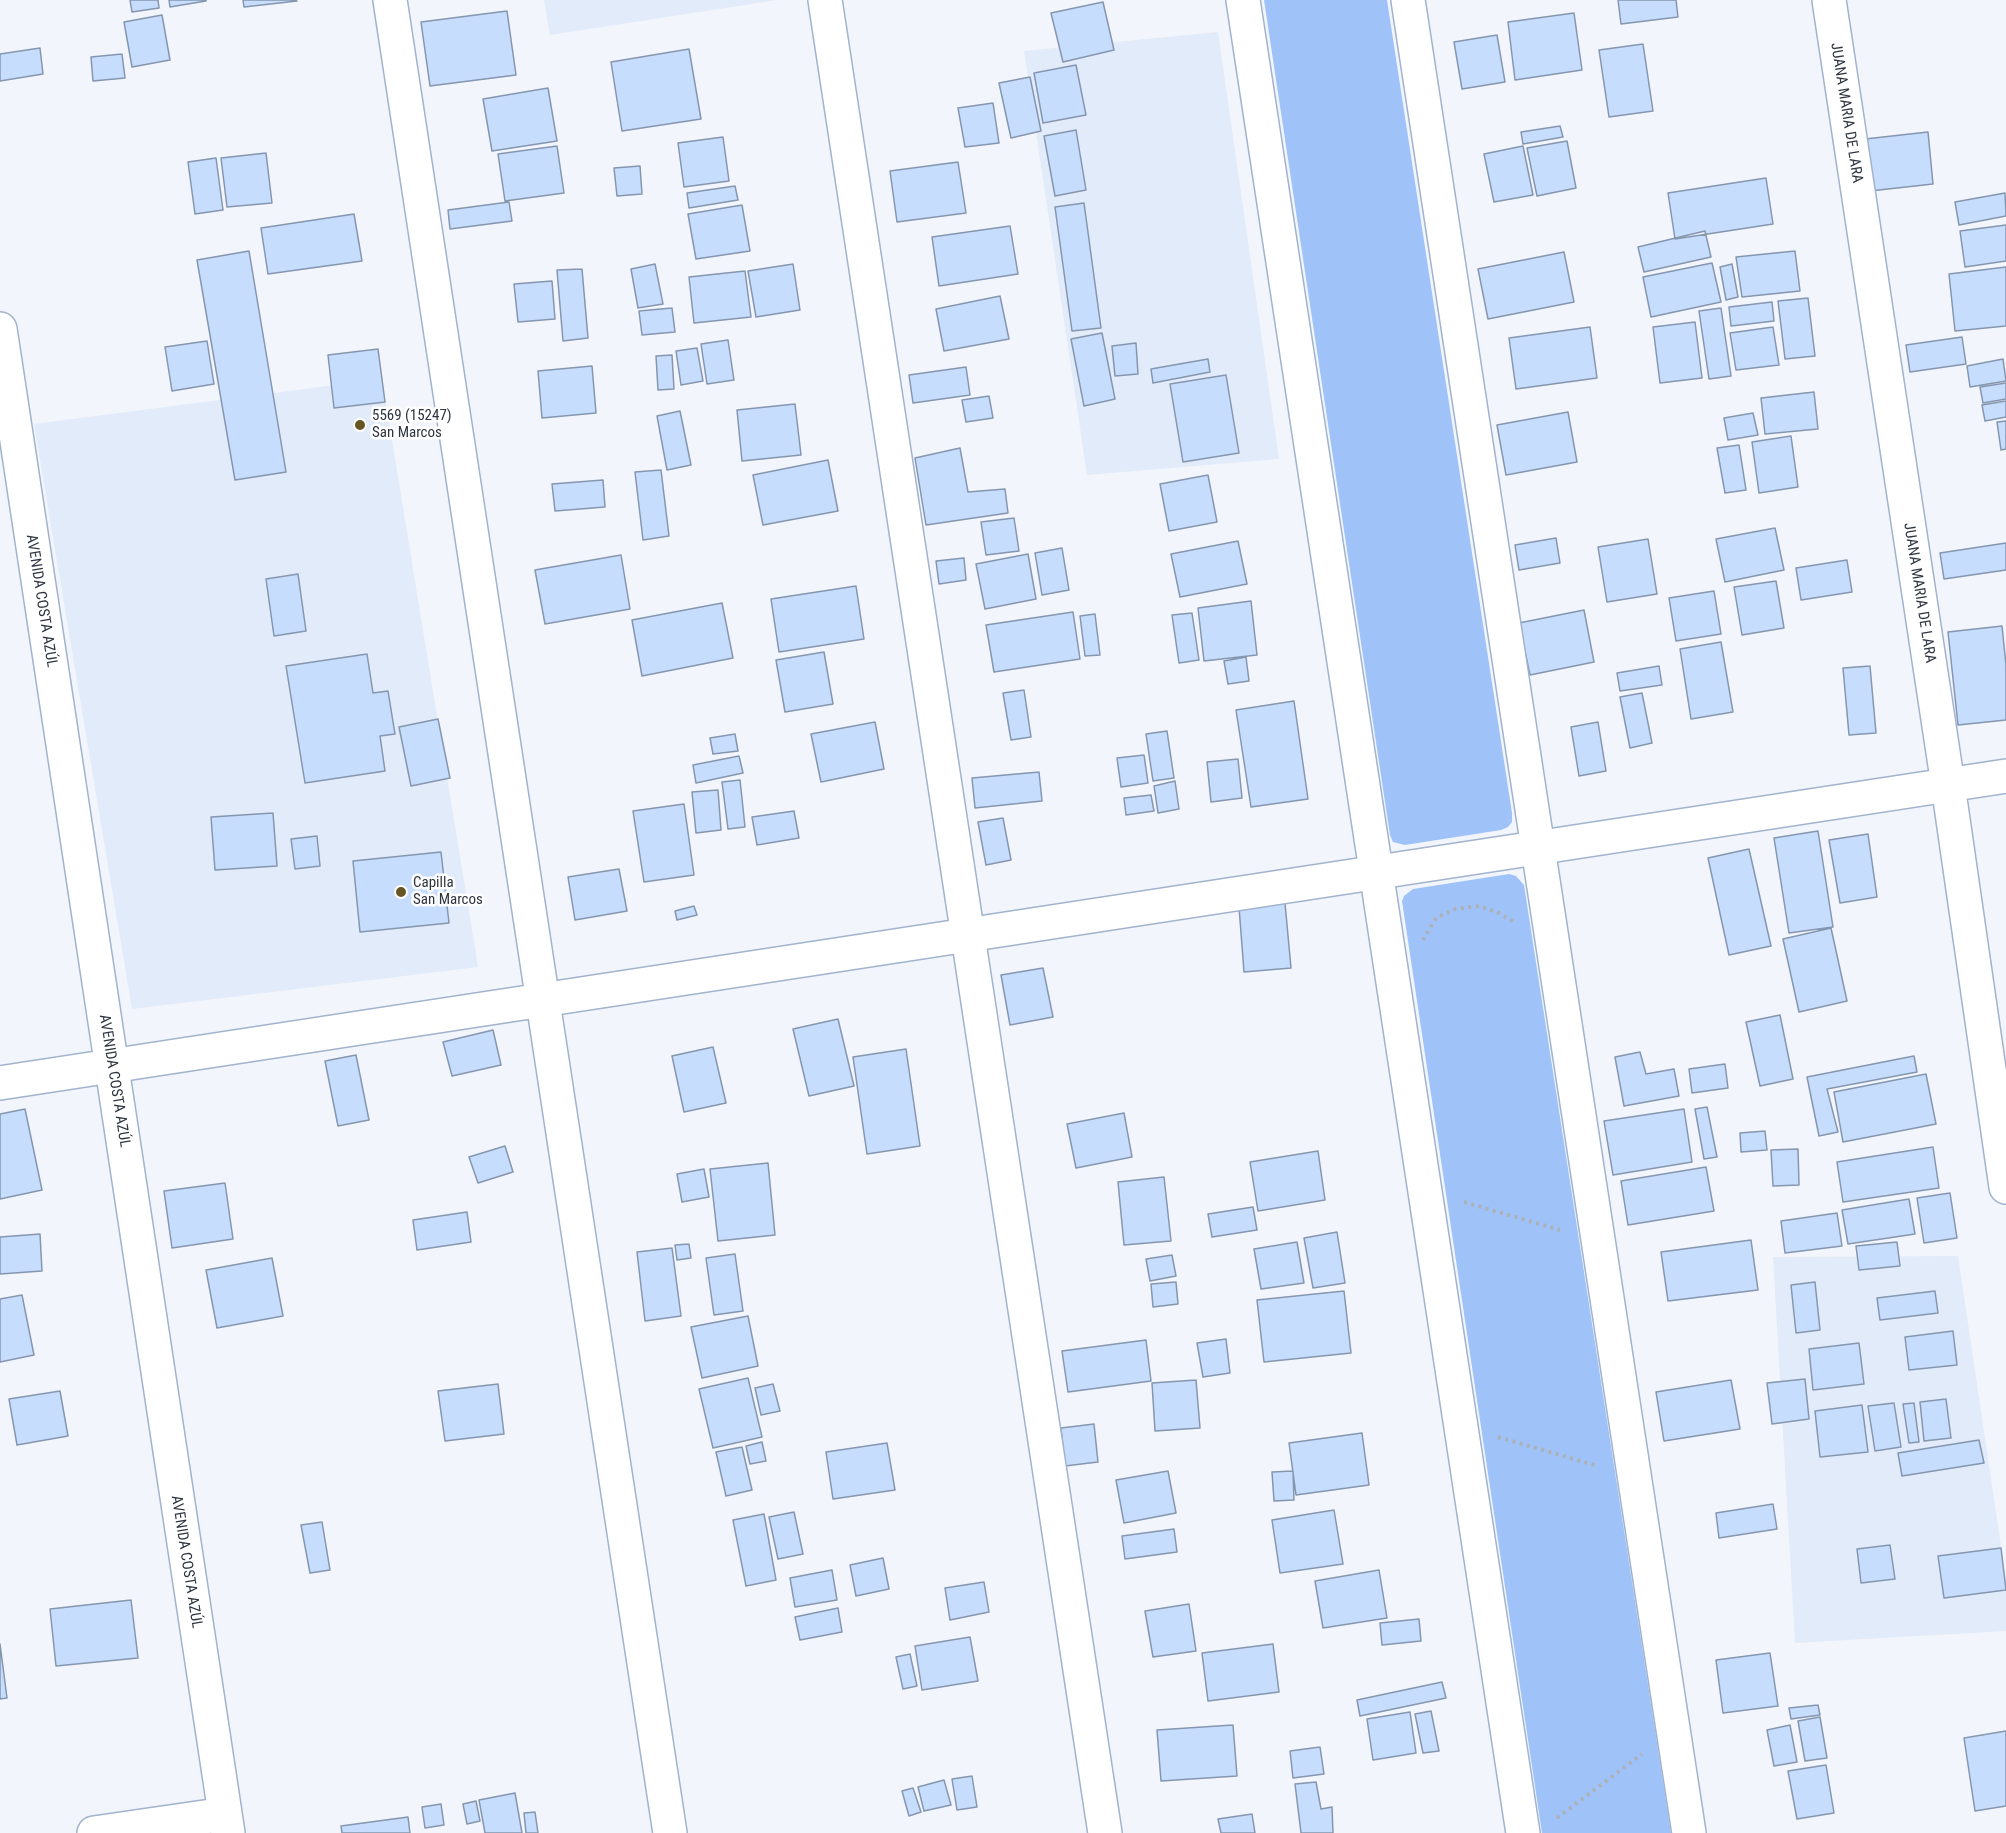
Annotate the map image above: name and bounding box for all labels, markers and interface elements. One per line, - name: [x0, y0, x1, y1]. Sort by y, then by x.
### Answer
- street label: JUANA MARIA DE LARA: [1826, 42, 1866, 184]
- place label: 5569 (15247) San Marcos: [372, 407, 452, 442]
- marker: 5569 (15247) San Marcos: [353, 418, 367, 432]
- street label: JUANA MARIA DE LARA: [1899, 522, 1939, 664]
- street label: AVENIDA COSTA AZÚL: [22, 533, 60, 669]
- place label: Capilla San Marcos: [413, 874, 483, 909]
- marker: Capilla San Marcos: [394, 885, 408, 899]
- street label: AVENIDA COSTA AZÚL: [95, 1013, 133, 1149]
- street label: AVENIDA COSTA AZÚL: [167, 1494, 205, 1630]

